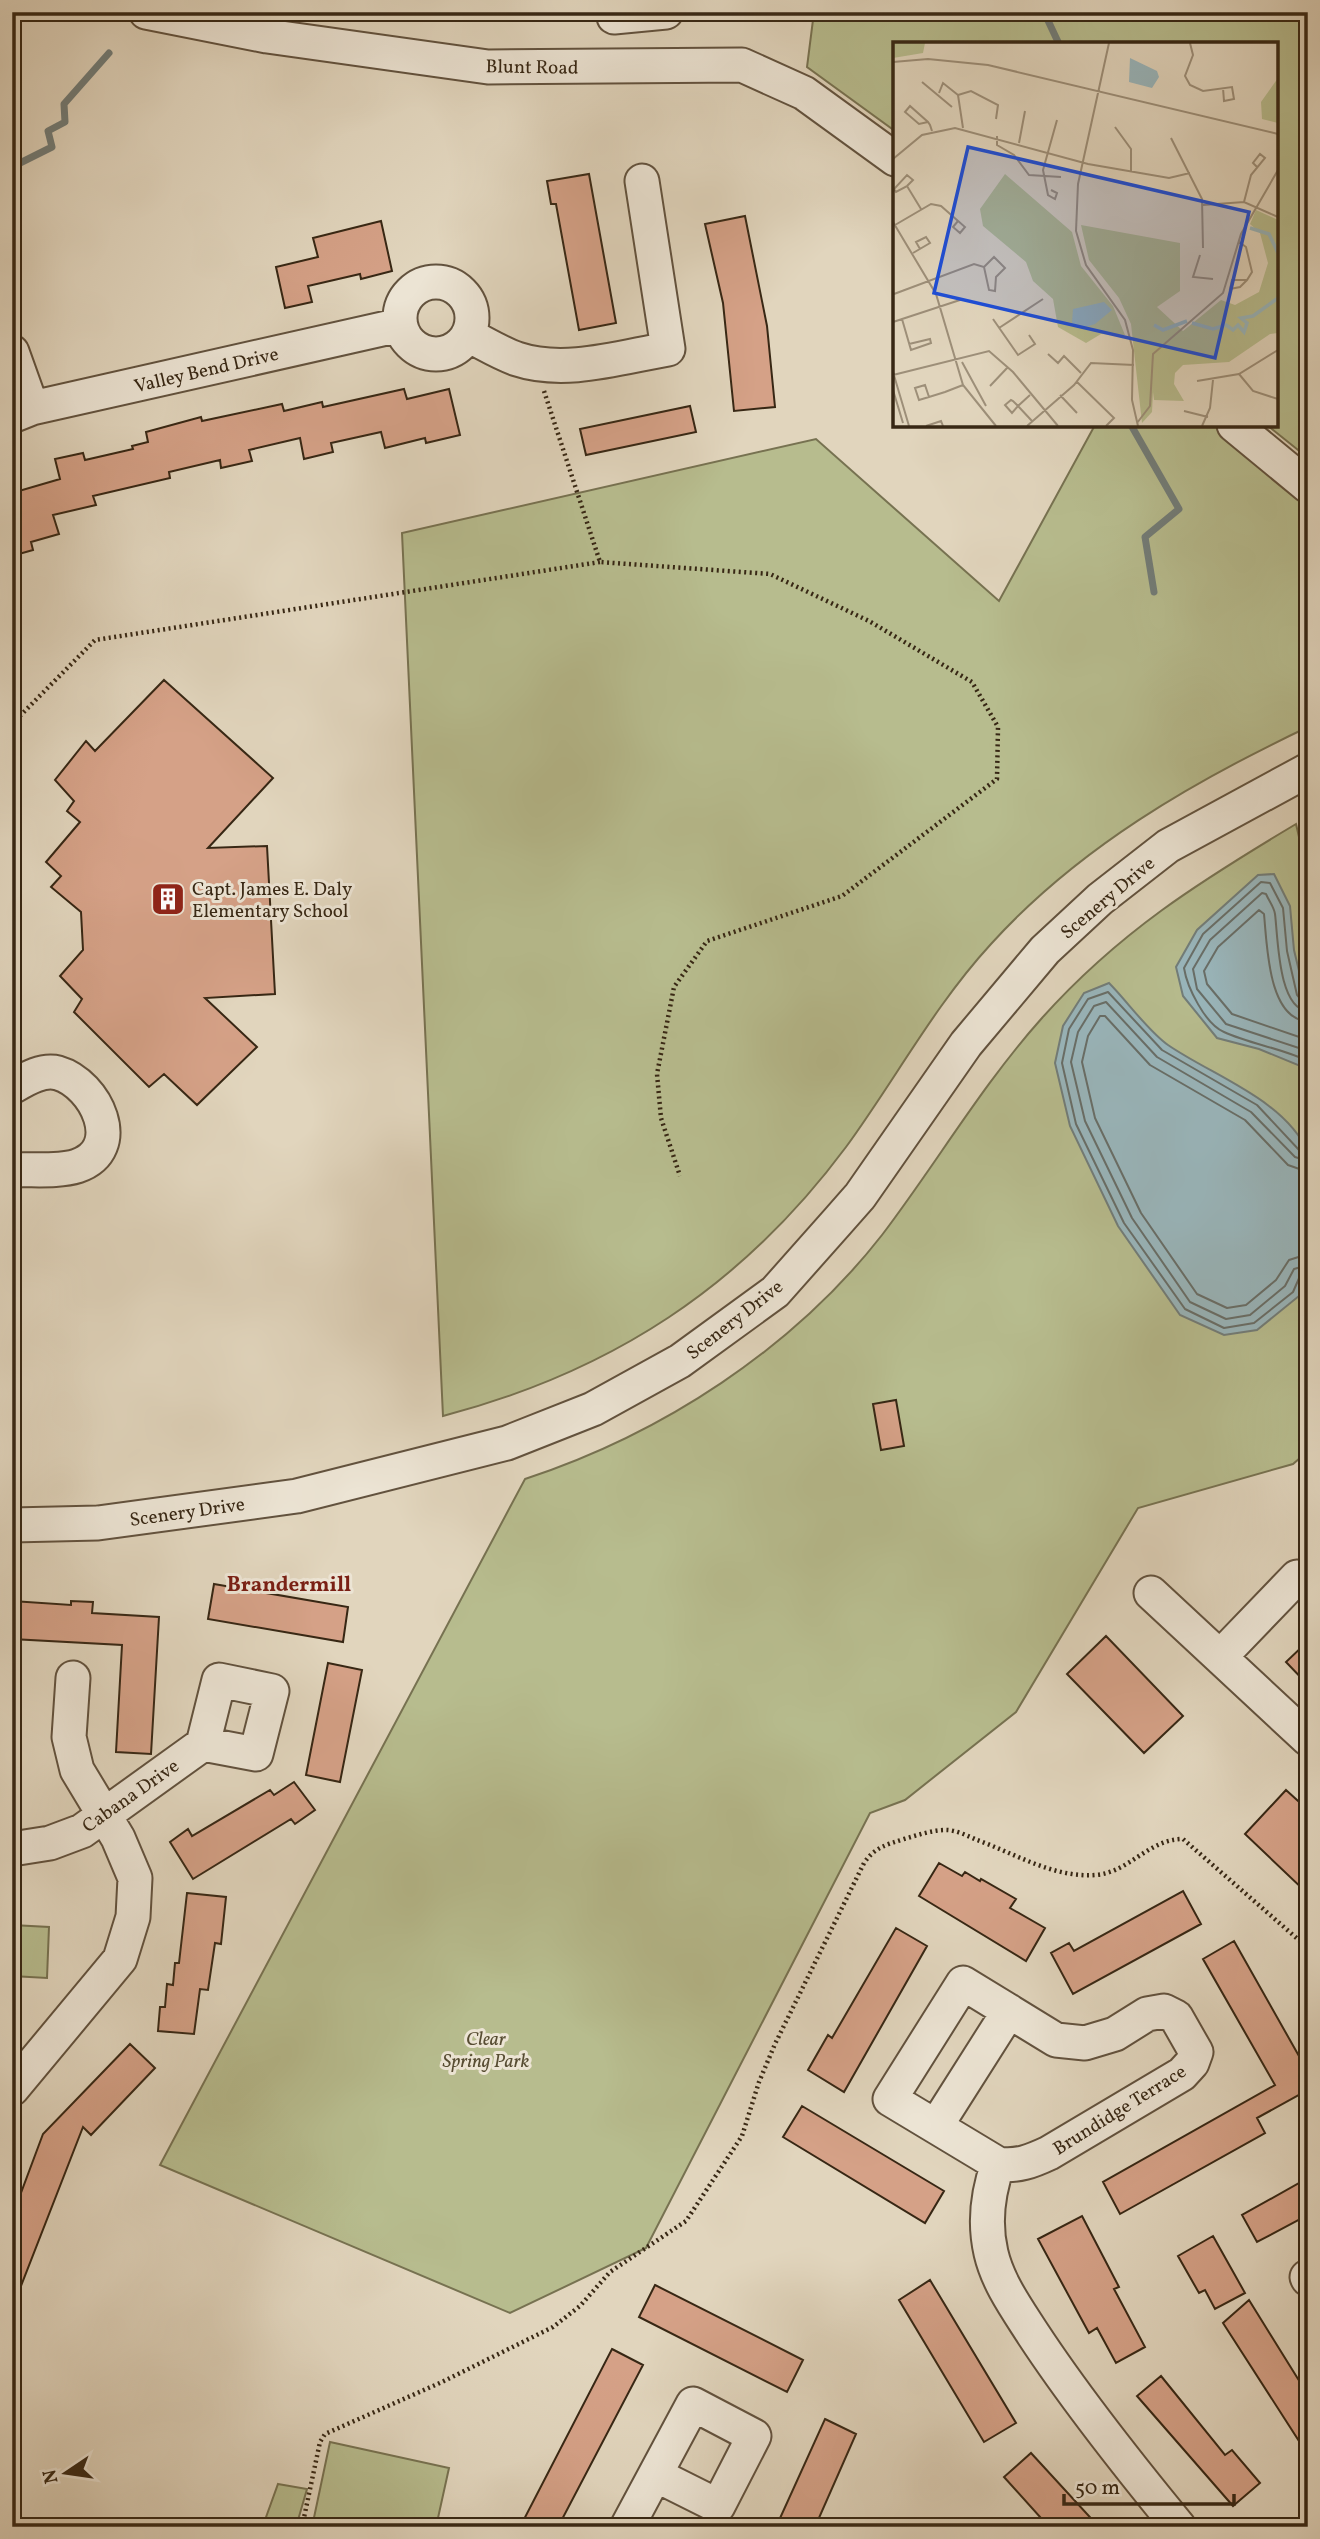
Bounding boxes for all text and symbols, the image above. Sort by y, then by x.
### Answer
inset map [893,42,1278,427]
street label: Blunt Road [485,54,579,82]
street label: Valley Bend Drive [132,342,281,400]
street label: Scenery Drive [1055,851,1161,946]
place label: Capt. James E. Daly Elementary School [192,877,352,925]
building icon: Capt. James E. Daly Elementary School [149,880,187,918]
street label: Scenery Drive [681,1275,789,1367]
street label: Scenery Drive [128,1492,247,1534]
district label: Brandermill [227,1571,351,1600]
street label: Cabana Drive [78,1754,185,1840]
park label: Clear Spring Park [443,2027,530,2075]
street label: Brundidge Terrace [1048,2059,1192,2162]
north arrow [32,2438,102,2508]
scale bar [1064,2462,1234,2506]
text: N [37,2467,66,2486]
text: 50 m [1075,2474,1120,2503]

